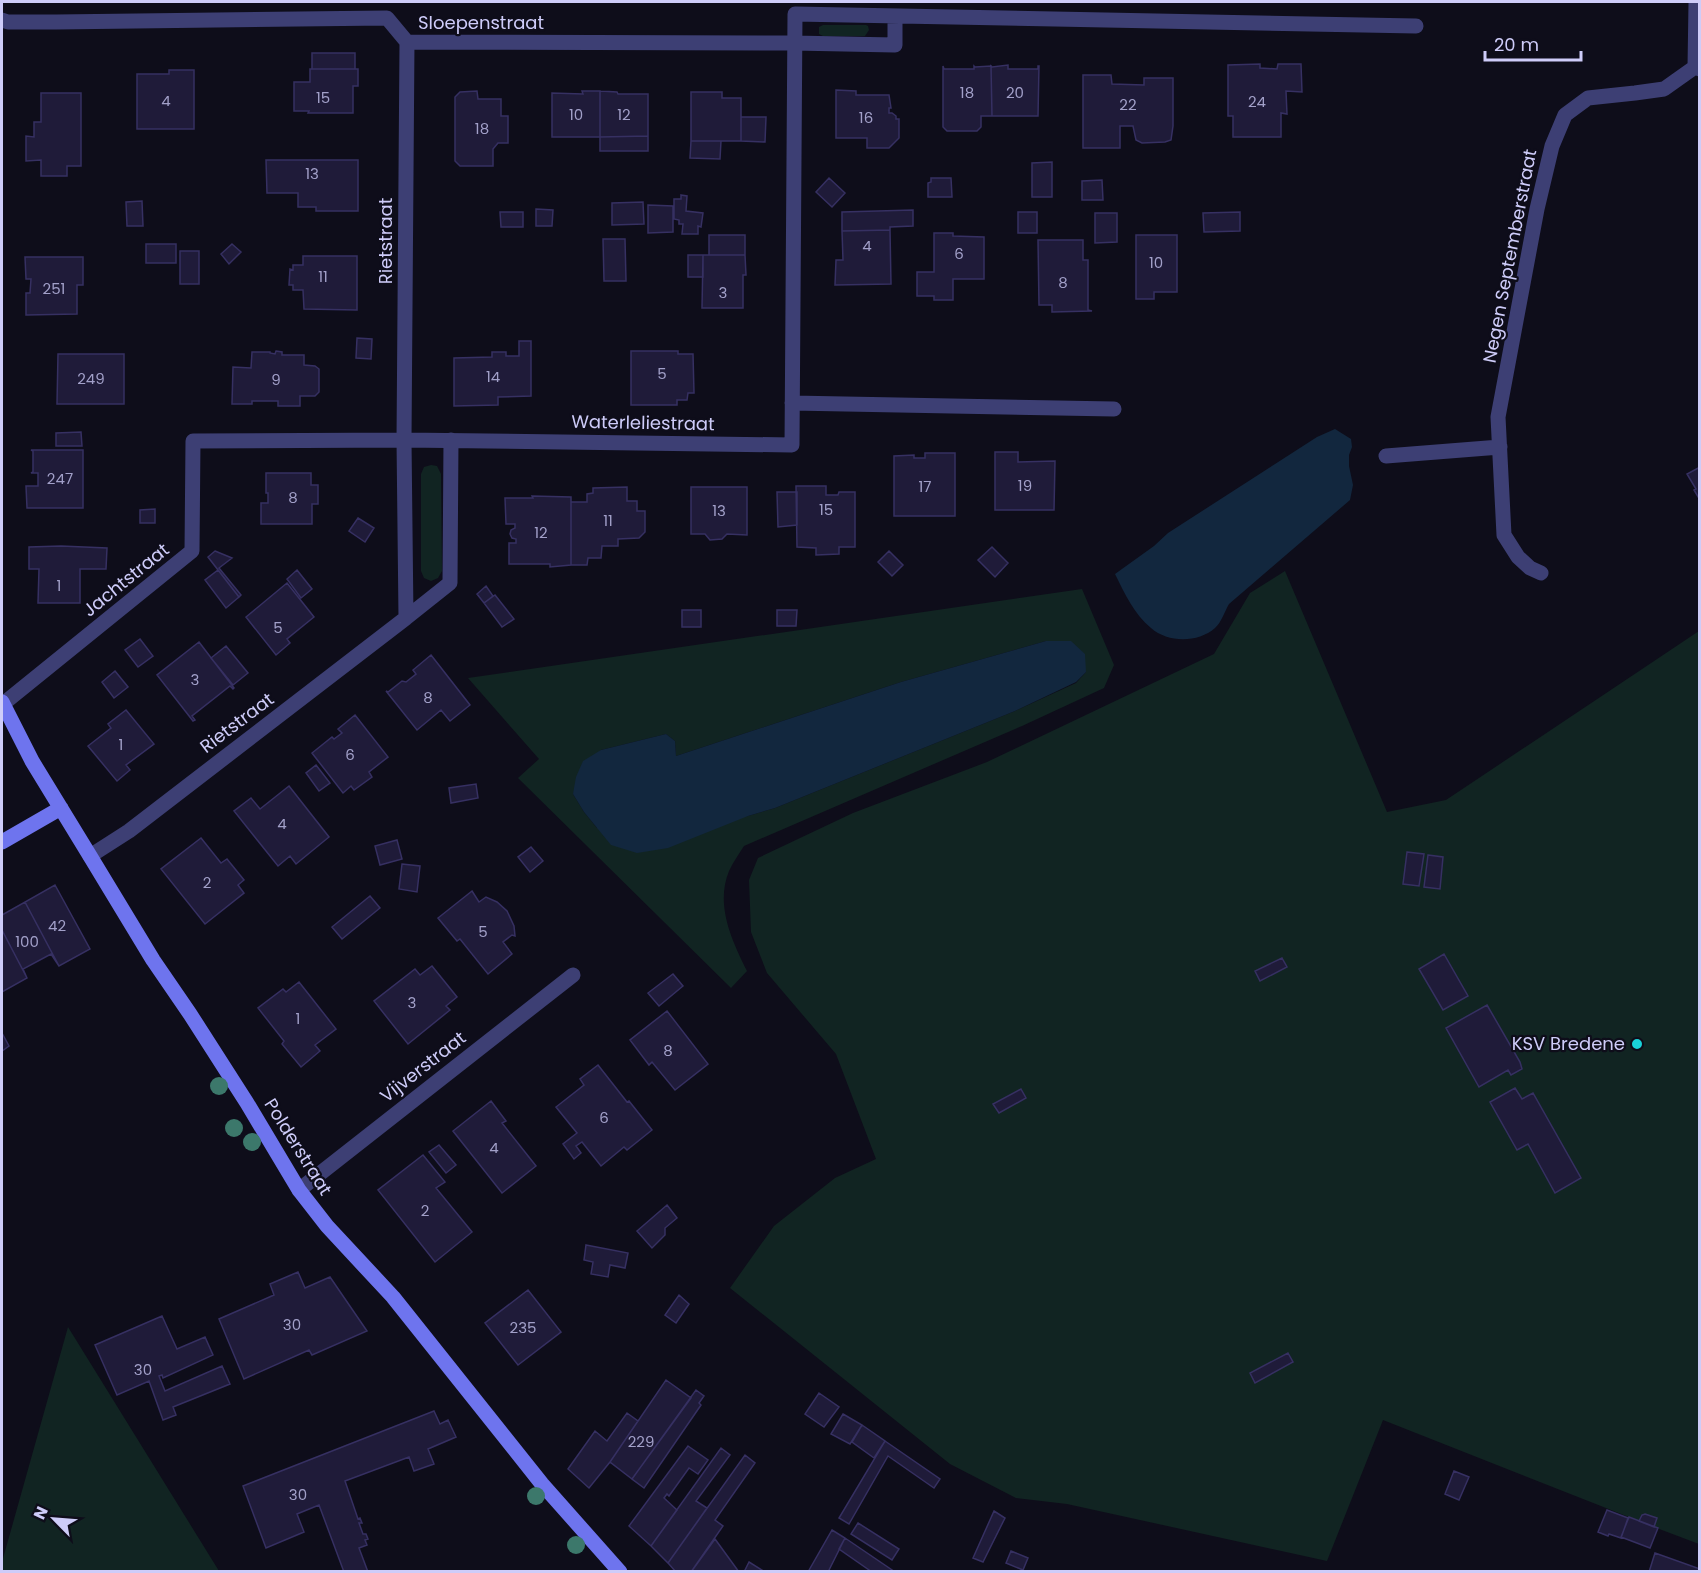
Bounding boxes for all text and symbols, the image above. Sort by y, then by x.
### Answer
street label: Sloepenstraat [418,10,544,35]
scale bar [1485,24,1581,62]
text: 20 m [1494,32,1539,57]
house number: 18 [960,82,974,103]
house number: 20 [1006,82,1024,103]
house number: 15 [316,87,330,108]
house number: 4 [161,90,171,111]
house number: 24 [1248,91,1266,112]
house number: 22 [1119,94,1137,115]
house number: 10 [569,104,583,125]
house number: 12 [617,104,631,125]
house number: 16 [859,107,873,128]
house number: 18 [475,118,489,139]
street label: Negen Septemberstraat [1477,147,1543,365]
house number: 13 [305,163,319,184]
street label: Rietstraat [373,198,398,284]
house number: 4 [862,235,872,256]
house number: 6 [954,243,964,264]
house number: 10 [1149,252,1163,273]
house number: 11 [318,266,328,287]
house number: 8 [1058,272,1068,293]
house number: 251 [43,278,65,299]
house number: 3 [719,282,727,303]
house number: 5 [657,363,667,384]
house number: 14 [486,366,500,387]
house number: 249 [77,368,105,389]
house number: 9 [271,369,281,390]
street label: Waterleliestraat [571,409,715,436]
house number: 247 [47,468,73,489]
house number: 19 [1018,475,1032,496]
house number: 17 [919,476,932,497]
house number: 8 [288,487,298,508]
house number: 15 [819,499,833,520]
house number: 13 [712,500,726,521]
house number: 11 [603,510,613,531]
house number: 12 [534,522,548,543]
street label: Jachtstraat [77,537,174,622]
house number: 1 [57,575,61,596]
house number: 5 [273,617,283,638]
house number: 3 [191,669,199,690]
street label: Rietstraat [195,687,279,759]
house number: 8 [423,687,433,708]
house number: 1 [119,734,123,755]
house number: 6 [345,744,355,765]
house number: 4 [277,813,287,834]
house number: 2 [203,872,211,893]
house number: 42 [48,915,66,936]
house number: 5 [478,921,488,942]
house number: 100 [15,931,39,952]
house number: 3 [408,992,416,1013]
house number: 1 [296,1008,300,1029]
street label: Vijverstraat [375,1025,471,1108]
place label: KSV Bredene [1512,1031,1625,1056]
marker: KSV Bredene [1630,1037,1644,1051]
house number: 8 [663,1040,673,1061]
street label: Polderstraat [259,1093,338,1200]
house number: 6 [599,1107,609,1128]
house number: 4 [489,1137,499,1158]
house number: 2 [421,1200,429,1221]
house number: 30 [283,1314,301,1335]
house number: 235 [510,1317,536,1338]
house number: 30 [134,1359,152,1380]
house number: 229 [628,1431,654,1452]
house number: 30 [289,1484,307,1505]
north arrow [24,1489,84,1549]
text: N [28,1503,54,1523]

